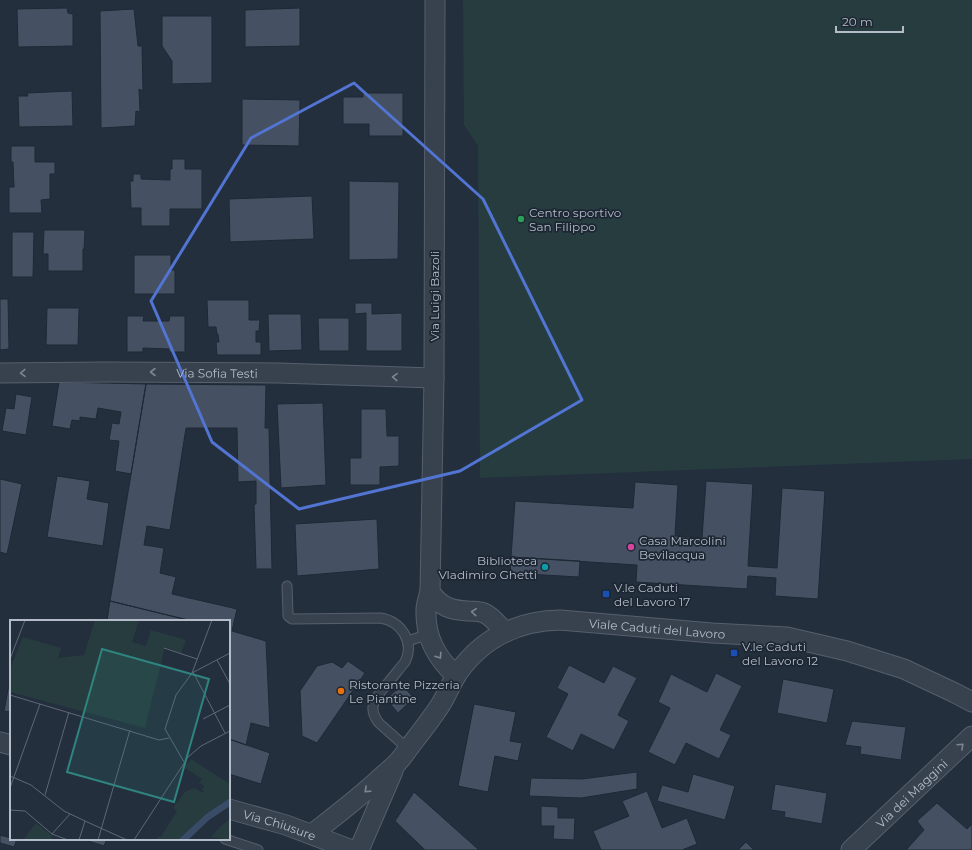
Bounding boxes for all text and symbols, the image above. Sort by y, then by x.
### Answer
scale bar [836,8,903,34]
text: 20 m [842,14,873,29]
place label: Centro sportivo San Filippo [529,205,621,234]
marker: Centro sportivo San Filippo [516,214,526,224]
street label: Via Luigi Bazoli [427,251,442,341]
street label: Via Sofia Testi [176,365,258,380]
one-way arrow [150,368,156,376]
one-way arrow [20,369,26,377]
one-way arrow [392,373,398,381]
place label: Casa Marcolini Bevilacqua [639,533,726,562]
marker: Casa Marcolini Bevilacqua [626,542,636,552]
place label: Biblioteca Vladimiro Ghetti [438,553,537,582]
marker: Biblioteca Vladimiro Ghetti [540,562,550,572]
place label: V.le Caduti del Lavoro 17 [614,580,690,609]
marker: V.le Caduti del Lavoro 17 [601,589,611,599]
one-way arrow [470,607,477,616]
street label: Viale Caduti del Lavoro [588,615,726,641]
inset map [10,620,230,840]
place label: V.le Caduti del Lavoro 12 [742,639,818,668]
marker: V.le Caduti del Lavoro 12 [729,648,739,658]
one-way arrow [434,652,442,659]
place label: Ristorante Pizzeria Le Piantine [349,677,460,706]
marker: Ristorante Pizzeria Le Piantine [336,686,346,696]
one-way arrow [956,743,964,751]
street label: Via dei Maggini [872,756,950,830]
one-way arrow [364,785,372,793]
street label: Via Chiusure [242,806,318,843]

